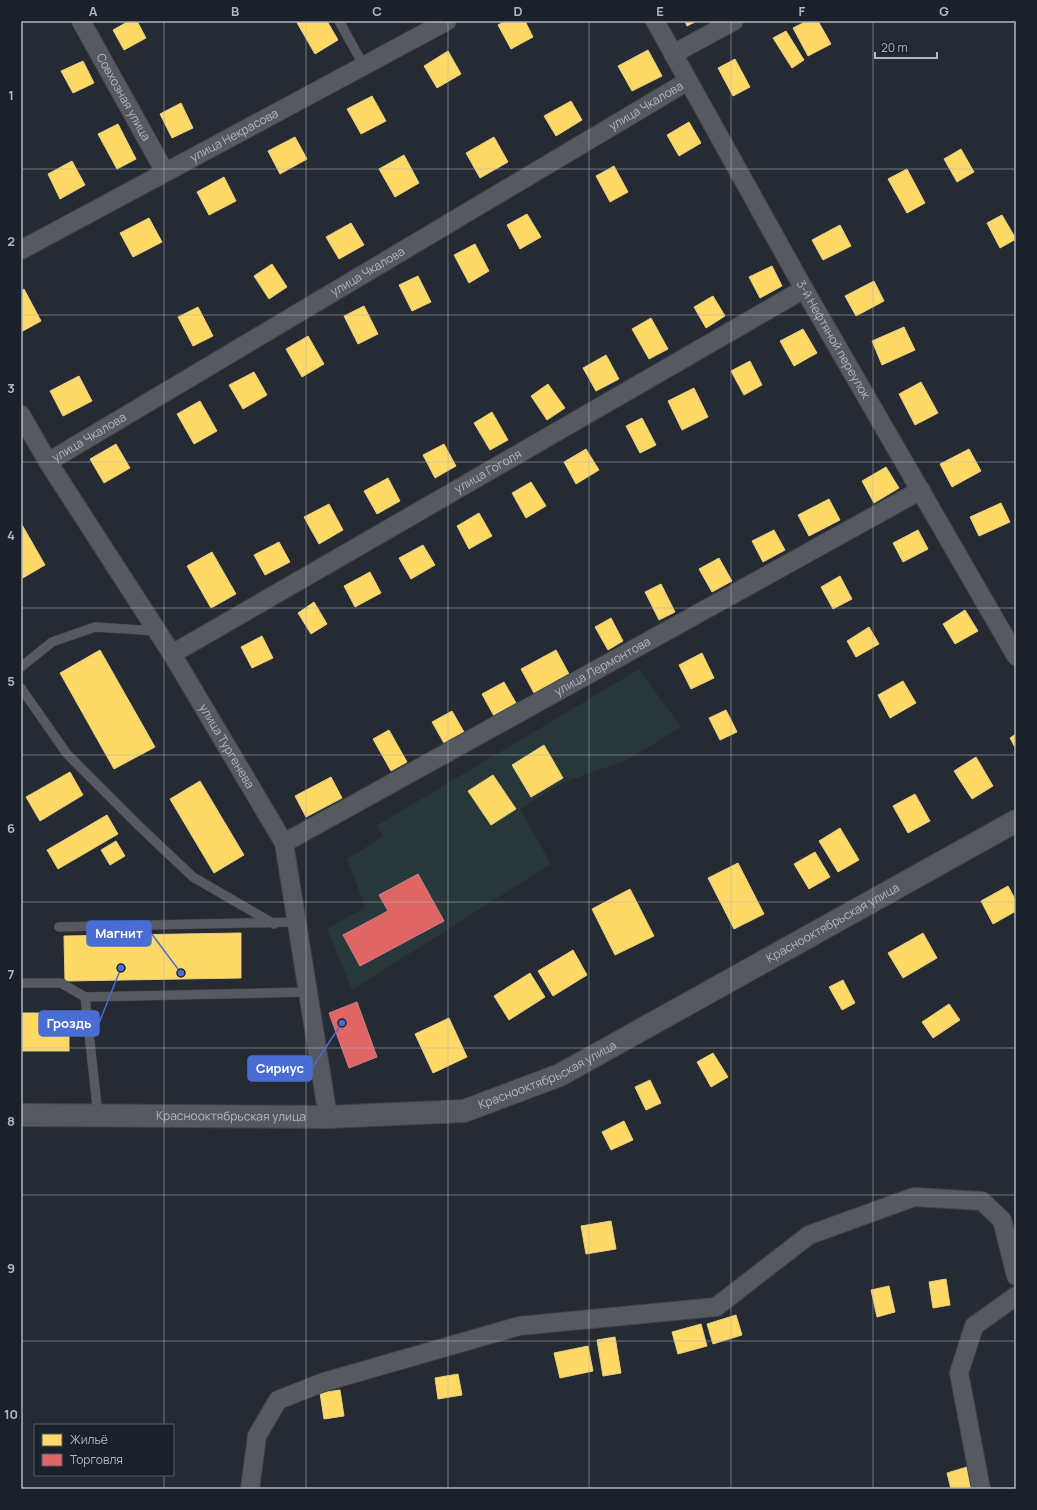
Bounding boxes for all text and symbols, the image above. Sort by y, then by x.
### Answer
text: A [89,2,98,20]
text: B [231,2,239,20]
text: C [372,2,382,20]
text: D [513,2,523,20]
text: E [656,2,664,20]
text: F [799,2,806,20]
text: G [939,2,949,20]
scale bar [875,34,937,60]
text: 20 m [881,39,908,56]
street label: Совхозная улица [92,50,155,144]
street label: улица Чкалова [605,77,686,134]
text: 1 [8,86,14,104]
street label: улица Некрасова [187,104,281,166]
text: 2 [7,232,15,250]
street label: улица Чкалова [327,243,408,300]
street label: 3-й Нефтяной переулок [793,277,875,403]
text: 3 [7,379,15,397]
street label: улица Чкалова [49,408,129,466]
street label: улица Гоголя [451,445,525,497]
text: 4 [7,526,15,544]
street label: улица Лермонтова [551,633,653,700]
text: 5 [7,672,15,690]
street label: улица Тургенева [195,700,259,792]
text: 6 [7,819,15,837]
street label: Краснооктябрьская улица [763,879,902,967]
callout: Магнит [87,921,151,946]
text: Магнит [95,924,143,942]
text: 7 [8,965,15,983]
callout: Гроздь [39,1011,99,1036]
text: Гроздь [47,1014,91,1032]
street label: Краснооктябрьская улица [476,1036,619,1113]
callout: Сириус [248,1056,312,1081]
text: Сириус [256,1059,304,1077]
street label: Краснооктябрьская улица [156,1107,306,1125]
text: 8 [7,1112,15,1130]
text: 9 [7,1259,15,1277]
text: 10 [4,1405,18,1423]
legend [34,1424,174,1476]
text: Жильё [70,1431,108,1448]
text: Торговля [70,1451,123,1468]

